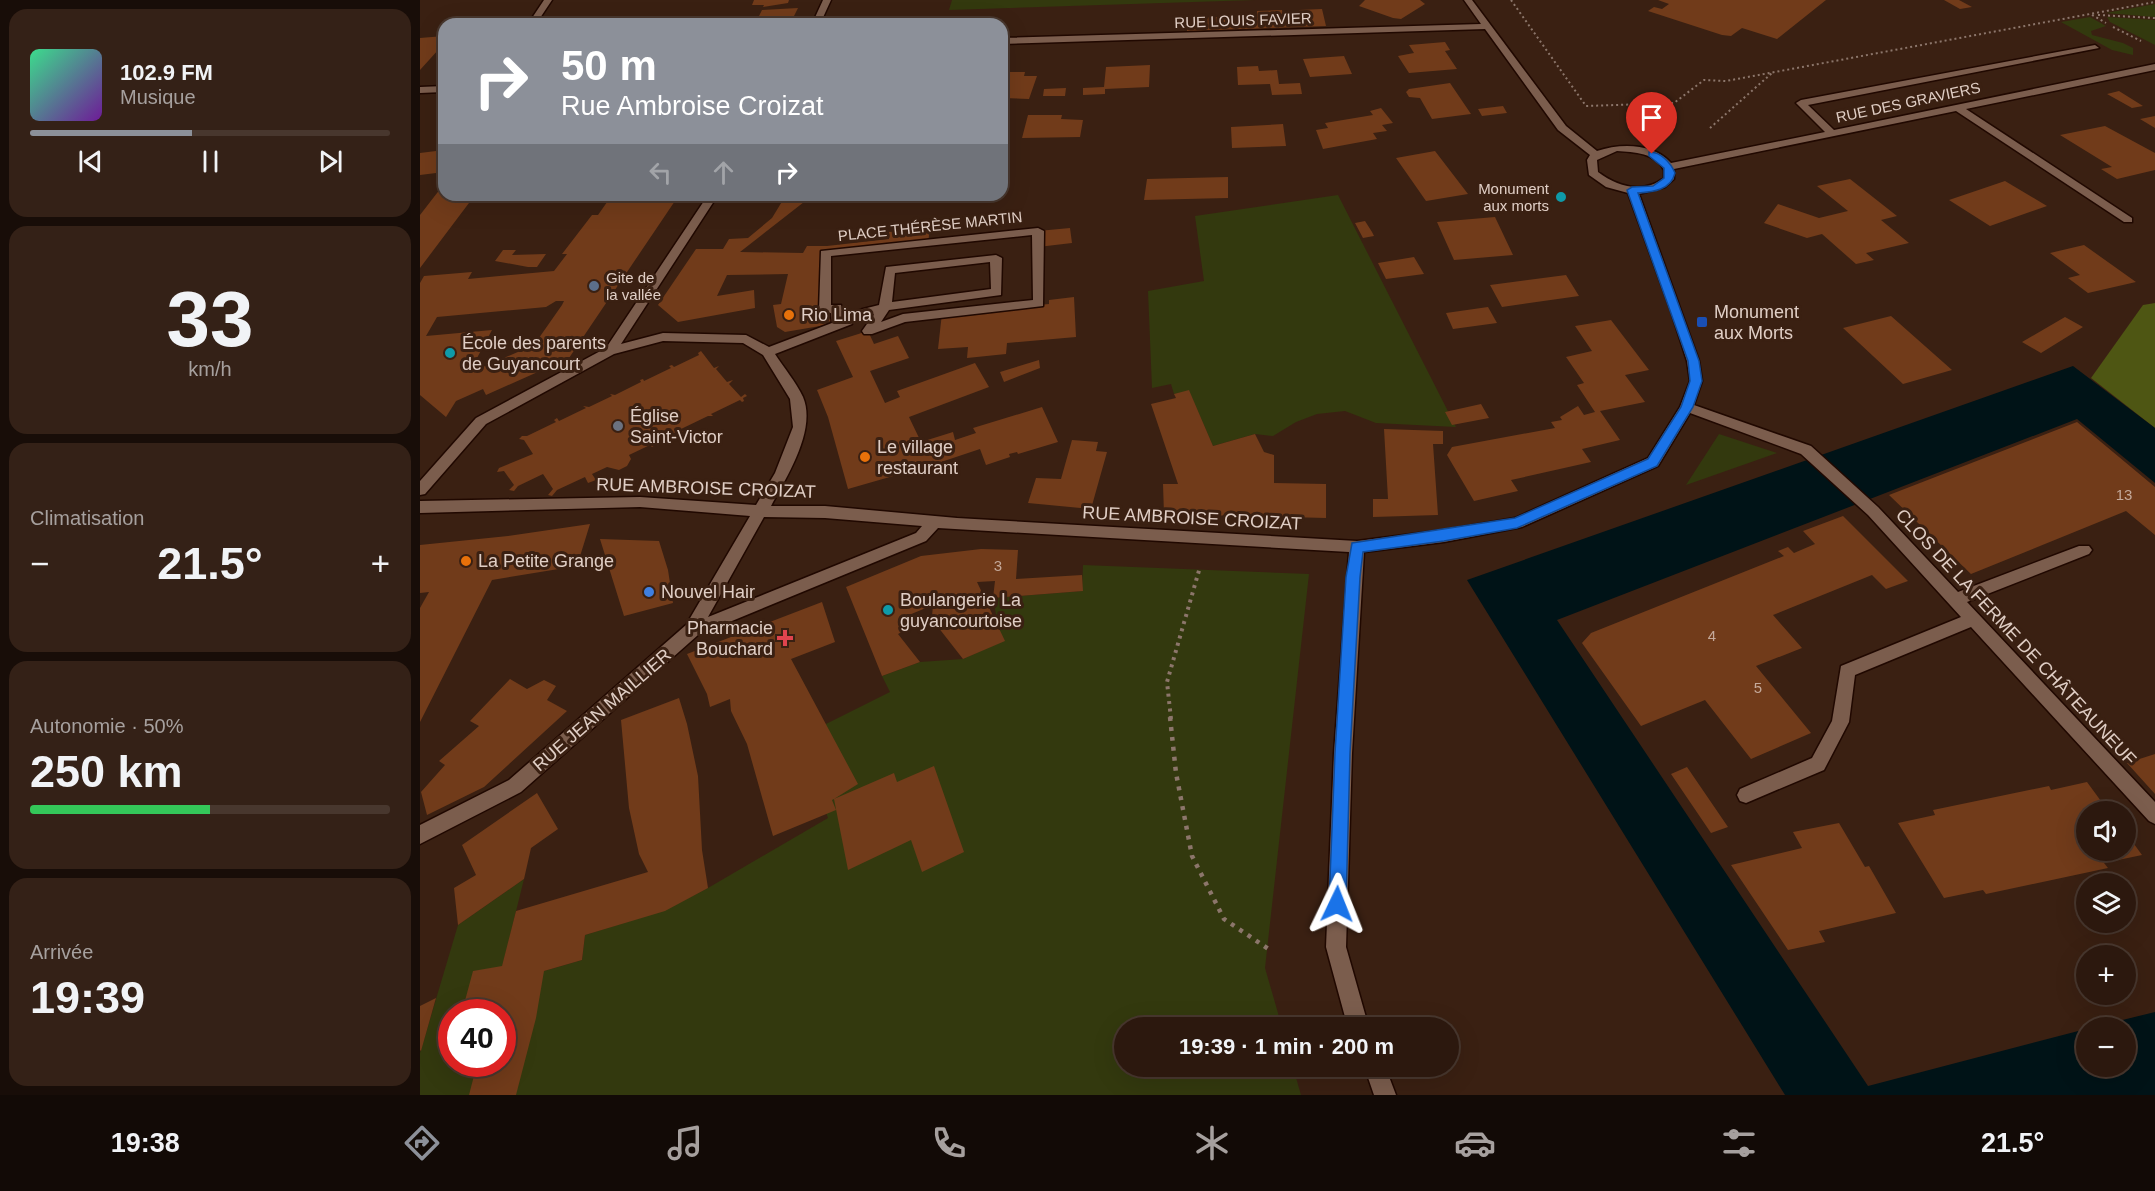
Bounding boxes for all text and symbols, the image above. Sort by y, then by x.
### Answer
street label: RUE LOUIS FAVIER [1174,9,1312,31]
icon: right [462,42,540,120]
text: 50 m [561,42,657,89]
text: 102.9 FM [120,60,213,85]
street label: RUE DES GRAVIERS [1834,78,1982,126]
text: Musique [120,86,196,108]
text: Rue Ambroise Croizat [561,91,824,121]
pin [1626,92,1677,154]
icon: arrive [1635,101,1668,134]
icon: previous [74,145,107,178]
icon: pause [194,145,227,178]
icon: next [314,145,347,178]
icon: left [644,156,677,189]
icon: ahead [707,156,740,189]
icon: right [770,156,803,189]
place label: Monument aux morts [1478,180,1550,214]
marker: Monument aux morts [1554,190,1568,204]
street label: PLACE THÉRÈSE MARTIN [837,208,1023,244]
place label: Gite de la vallée [606,269,661,303]
text: 33 [167,275,253,363]
marker: Gite de la vallée [587,279,601,293]
place label: Monument aux Morts [1714,302,1799,343]
place label: Rio Lima [801,305,873,325]
marker: Rio Lima [782,308,796,322]
marker: Monument aux Morts [1695,315,1709,329]
place label: École des parents de Guyancourt [462,333,606,374]
marker: École des parents de Guyancourt [443,346,457,360]
text: km/h [188,358,232,380]
place label: Église Saint-Victor [630,406,723,447]
marker: Église Saint-Victor [611,419,625,433]
place label: Le village restaurant [877,437,958,478]
marker: Le village restaurant [858,450,872,464]
street label: RUE AMBROISE CROIZAT [596,474,816,502]
house number: 13 [2116,486,2132,503]
street label: RUE AMBROISE CROIZAT [1082,502,1302,534]
street label: CLOS DE LA FERME DE CHÂTEAUNEUF [1892,505,2140,769]
text: Climatisation [30,507,144,529]
text: 21.5° [157,538,263,589]
text: − [30,545,49,582]
text: + [371,545,390,582]
place label: La Petite Grange [478,551,614,571]
marker: La Petite Grange [459,554,473,568]
house number: 3 [994,557,1002,574]
place label: Nouvel Hair [661,582,755,602]
marker: Nouvel Hair [642,585,656,599]
place label: Boulangerie La guyancourtoise [900,590,1022,631]
marker: Boulangerie La guyancourtoise [881,603,895,617]
place label: Pharmacie Bouchard [687,618,773,659]
house number: 4 [1708,627,1716,644]
marker: Pharmacie Bouchard [778,631,792,645]
street label: RUE JEAN MAILLIER [529,645,675,775]
house number: 5 [1754,679,1762,696]
text: Autonomie · 50% [30,715,183,737]
text: 250 km [30,746,183,797]
map controls [2076,801,2136,1077]
button: sound [2076,801,2136,861]
position arrow [1305,872,1369,936]
button: layers [2076,873,2136,933]
text: Arrivée [30,941,93,963]
button: + [2076,945,2136,1005]
text: 19:39 [30,972,145,1023]
speed limit sign: 40 [438,999,516,1077]
button: − [2076,1017,2136,1077]
text: 19:39 · 1 min · 200 m [1179,1034,1394,1059]
icon: directions [401,1122,443,1164]
icon: music [664,1122,706,1164]
icon: phone [928,1122,970,1164]
icon: climate [1191,1122,1233,1164]
icon: car [1454,1122,1496,1164]
icon: filters [1718,1122,1760,1164]
text: 19:38 [111,1128,180,1158]
text: 21.5° [1981,1128,2044,1158]

